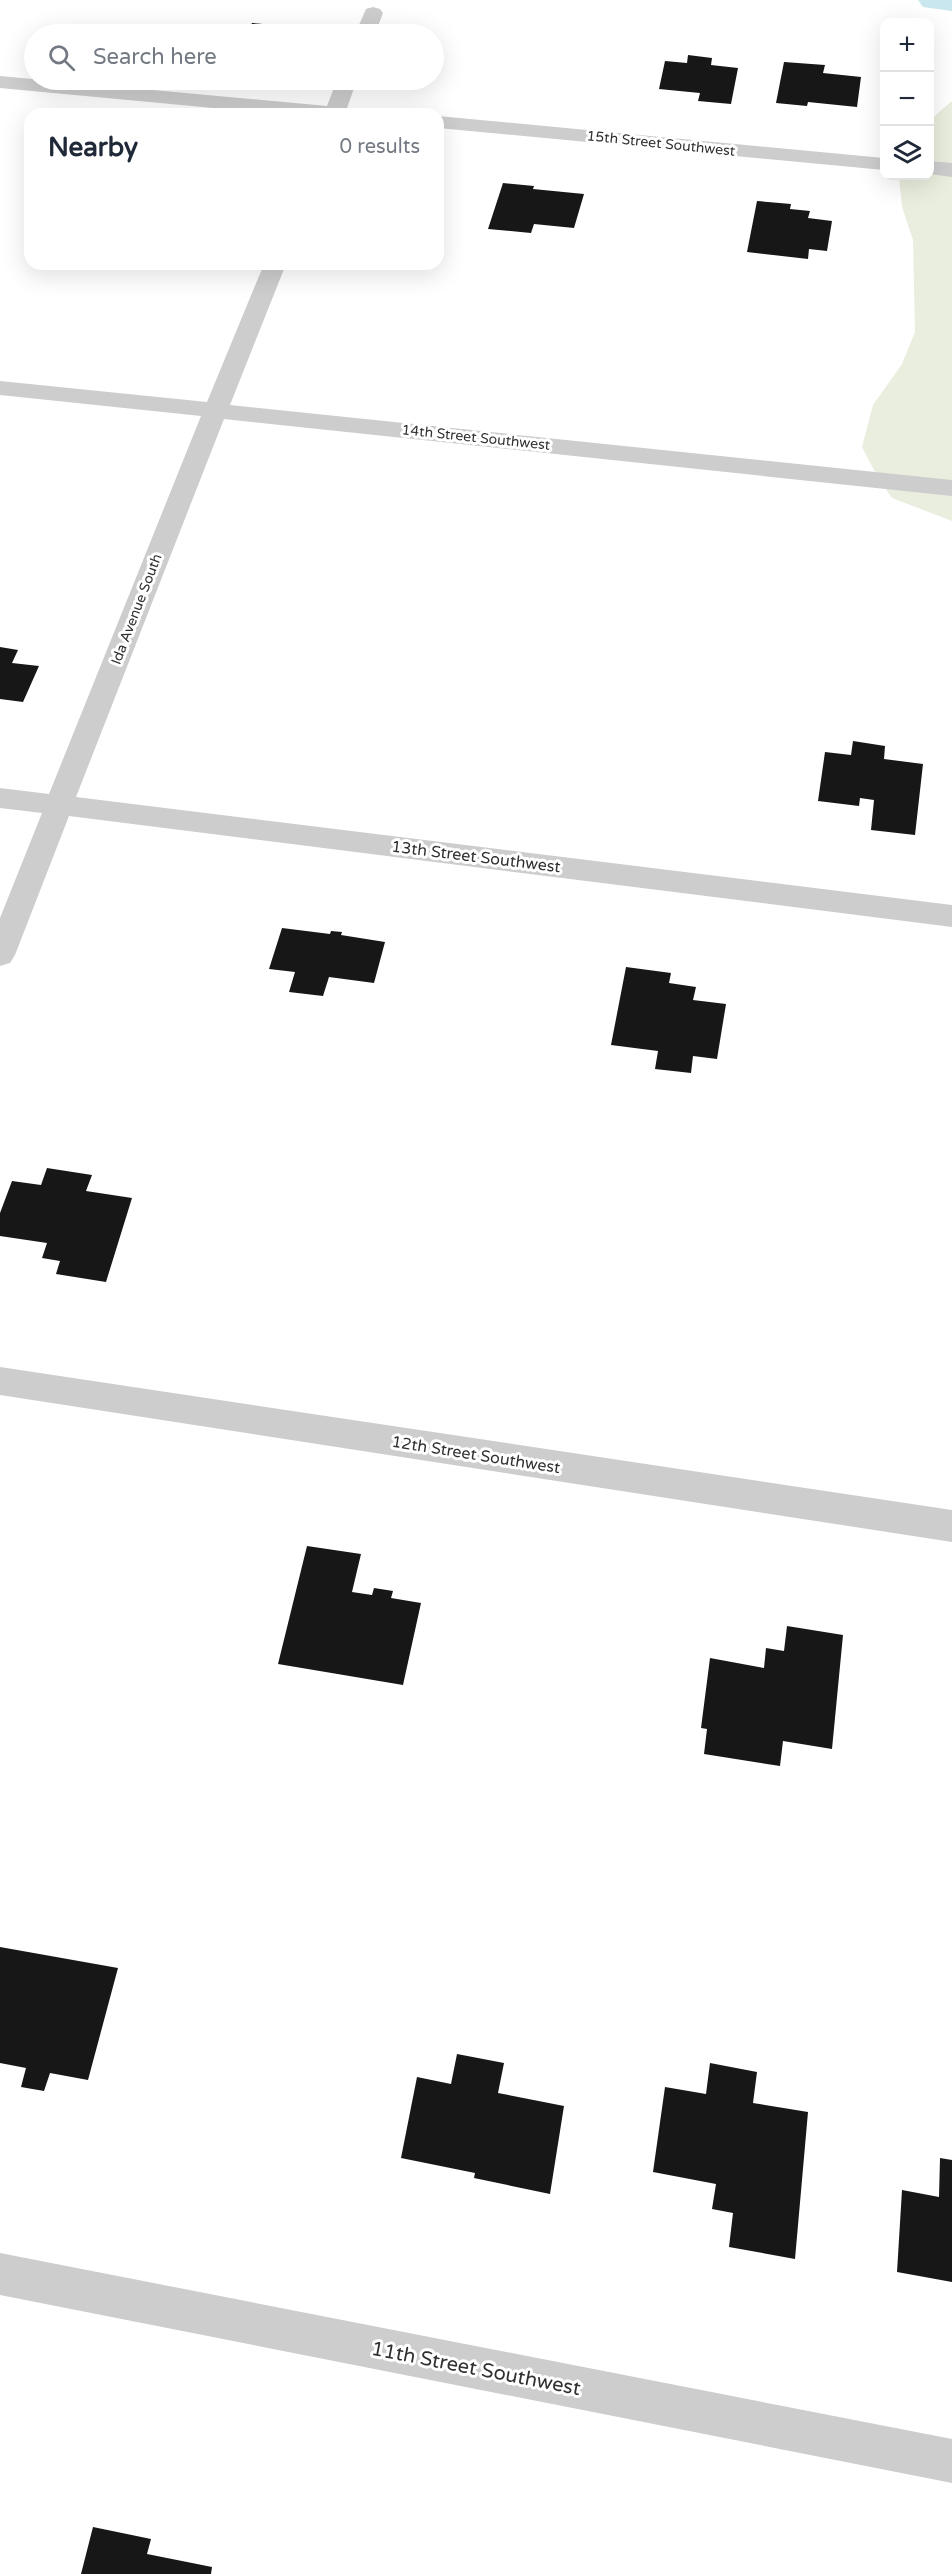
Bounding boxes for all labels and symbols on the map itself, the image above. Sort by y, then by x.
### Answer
street label: 15th Street Southwest [586,127,737,160]
street label: 14th Street Southwest [401,421,552,454]
street label: Ida Avenue South [107,551,165,667]
street label: 13th Street Southwest [390,837,562,877]
street label: 12th Street Southwest [390,1432,562,1478]
street label: 11th Street Southwest [369,2337,583,2401]

